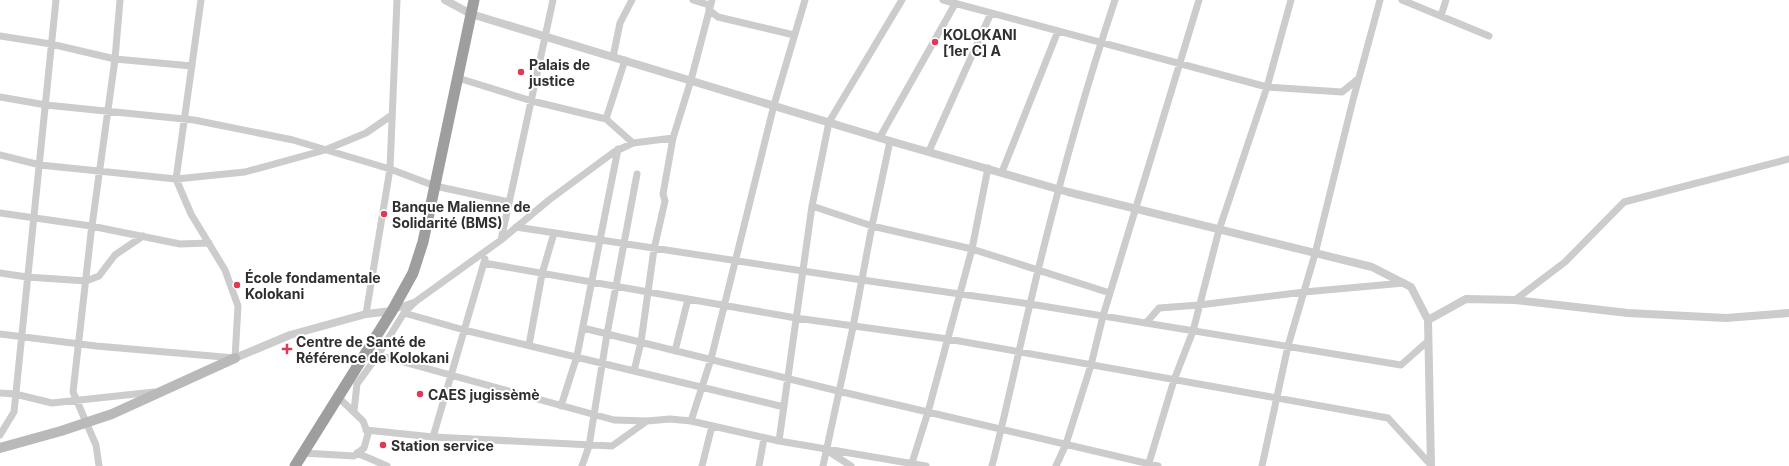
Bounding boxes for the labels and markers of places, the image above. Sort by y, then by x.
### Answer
place label: KOLOKANI [1er C] A [943,26,1017,59]
marker: KOLOKANI [1er C] A [930,37,940,47]
place label: Palais de justice [528,56,590,89]
marker: Palais de justice [516,67,526,77]
place label: Banque Malienne de Solidarité (BMS) [392,198,531,231]
marker: Banque Malienne de Solidarité (BMS) [379,209,389,219]
place label: École fondamentale Kolokani [245,268,381,302]
marker: École fondamentale Kolokani [232,280,242,290]
place label: Centre de Santé de Référence de Kolokani [296,333,449,366]
marker: Centre de Santé de Référence de Kolokani [281,343,293,355]
place label: CAES jugissèmè [428,386,540,403]
marker: CAES jugissèmè [415,389,425,399]
place label: Station service [391,437,494,454]
marker: Station service [378,440,388,450]

